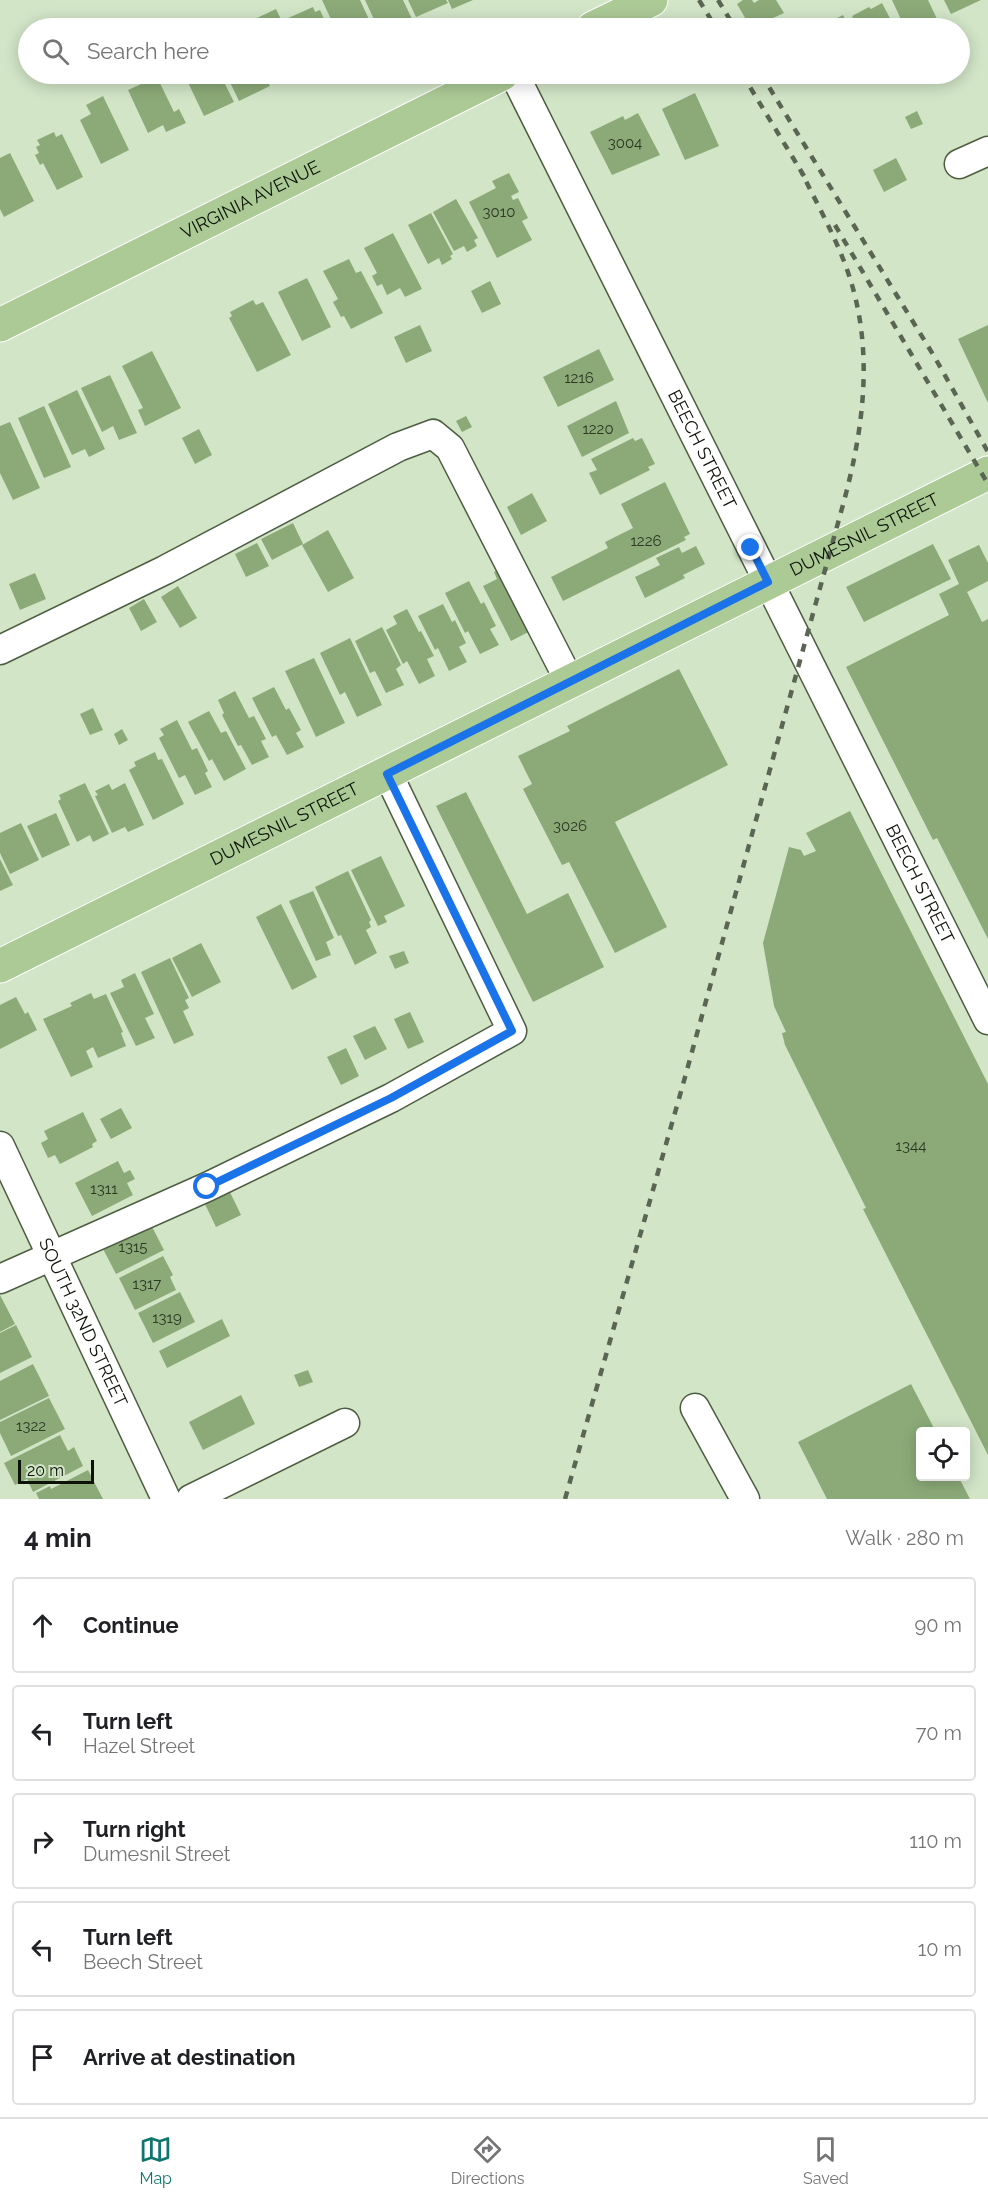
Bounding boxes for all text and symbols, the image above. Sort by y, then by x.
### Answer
search box [18,18,970,84]
icon: search [39,35,72,68]
text: Search here [87,38,209,64]
house number: 3004 [608,134,642,152]
street label: VIRGINIA AVENUE [177,156,323,243]
house number: 3010 [483,203,515,221]
house number: 1216 [564,369,594,387]
street label: BEECH STREET [664,386,741,512]
house number: 1220 [582,420,614,438]
street label: DUMESNIL STREET [786,488,942,580]
house number: 1226 [630,532,662,550]
route end [737,534,763,560]
street label: DUMESNIL STREET [206,778,362,869]
house number: 3026 [553,817,587,835]
street label: BEECH STREET [882,821,959,947]
house number: 1344 [896,1137,926,1155]
route start [193,1173,219,1199]
house number: 1311 [90,1180,118,1198]
street label: SOUTH 32ND STREET [35,1235,132,1410]
house number: 1315 [118,1238,148,1256]
house number: 1317 [133,1275,161,1293]
house number: 1319 [152,1309,182,1327]
house number: 1322 [16,1417,46,1435]
map controls [916,1427,970,1481]
button: locate [916,1427,970,1481]
scale bar [18,1457,94,1484]
text: 20 m [27,1461,64,1480]
text: 4 min [24,1523,92,1553]
text: Walk · 280 m [845,1526,964,1550]
icon: ahead [26,1609,59,1642]
text: Continue [83,1612,179,1638]
text: 90 m [915,1613,962,1637]
text: Turn left [83,1708,173,1734]
icon: left [26,1717,59,1750]
text: 70 m [916,1721,962,1745]
text: Hazel Street [83,1734,195,1758]
text: Turn right [83,1816,186,1842]
icon: right [26,1825,59,1858]
text: 110 m [909,1829,962,1853]
text: Dumesnil Street [83,1842,230,1866]
text: Turn left [83,1924,173,1950]
icon: left [26,1933,59,1966]
text: 10 m [918,1937,962,1961]
text: Beech Street [83,1950,203,1974]
icon: arrive [26,2041,59,2074]
text: Arrive at destination [83,2044,296,2070]
tab: Map [139,2133,172,2188]
tab: Directions [451,2133,525,2188]
tab: Saved [803,2133,849,2188]

